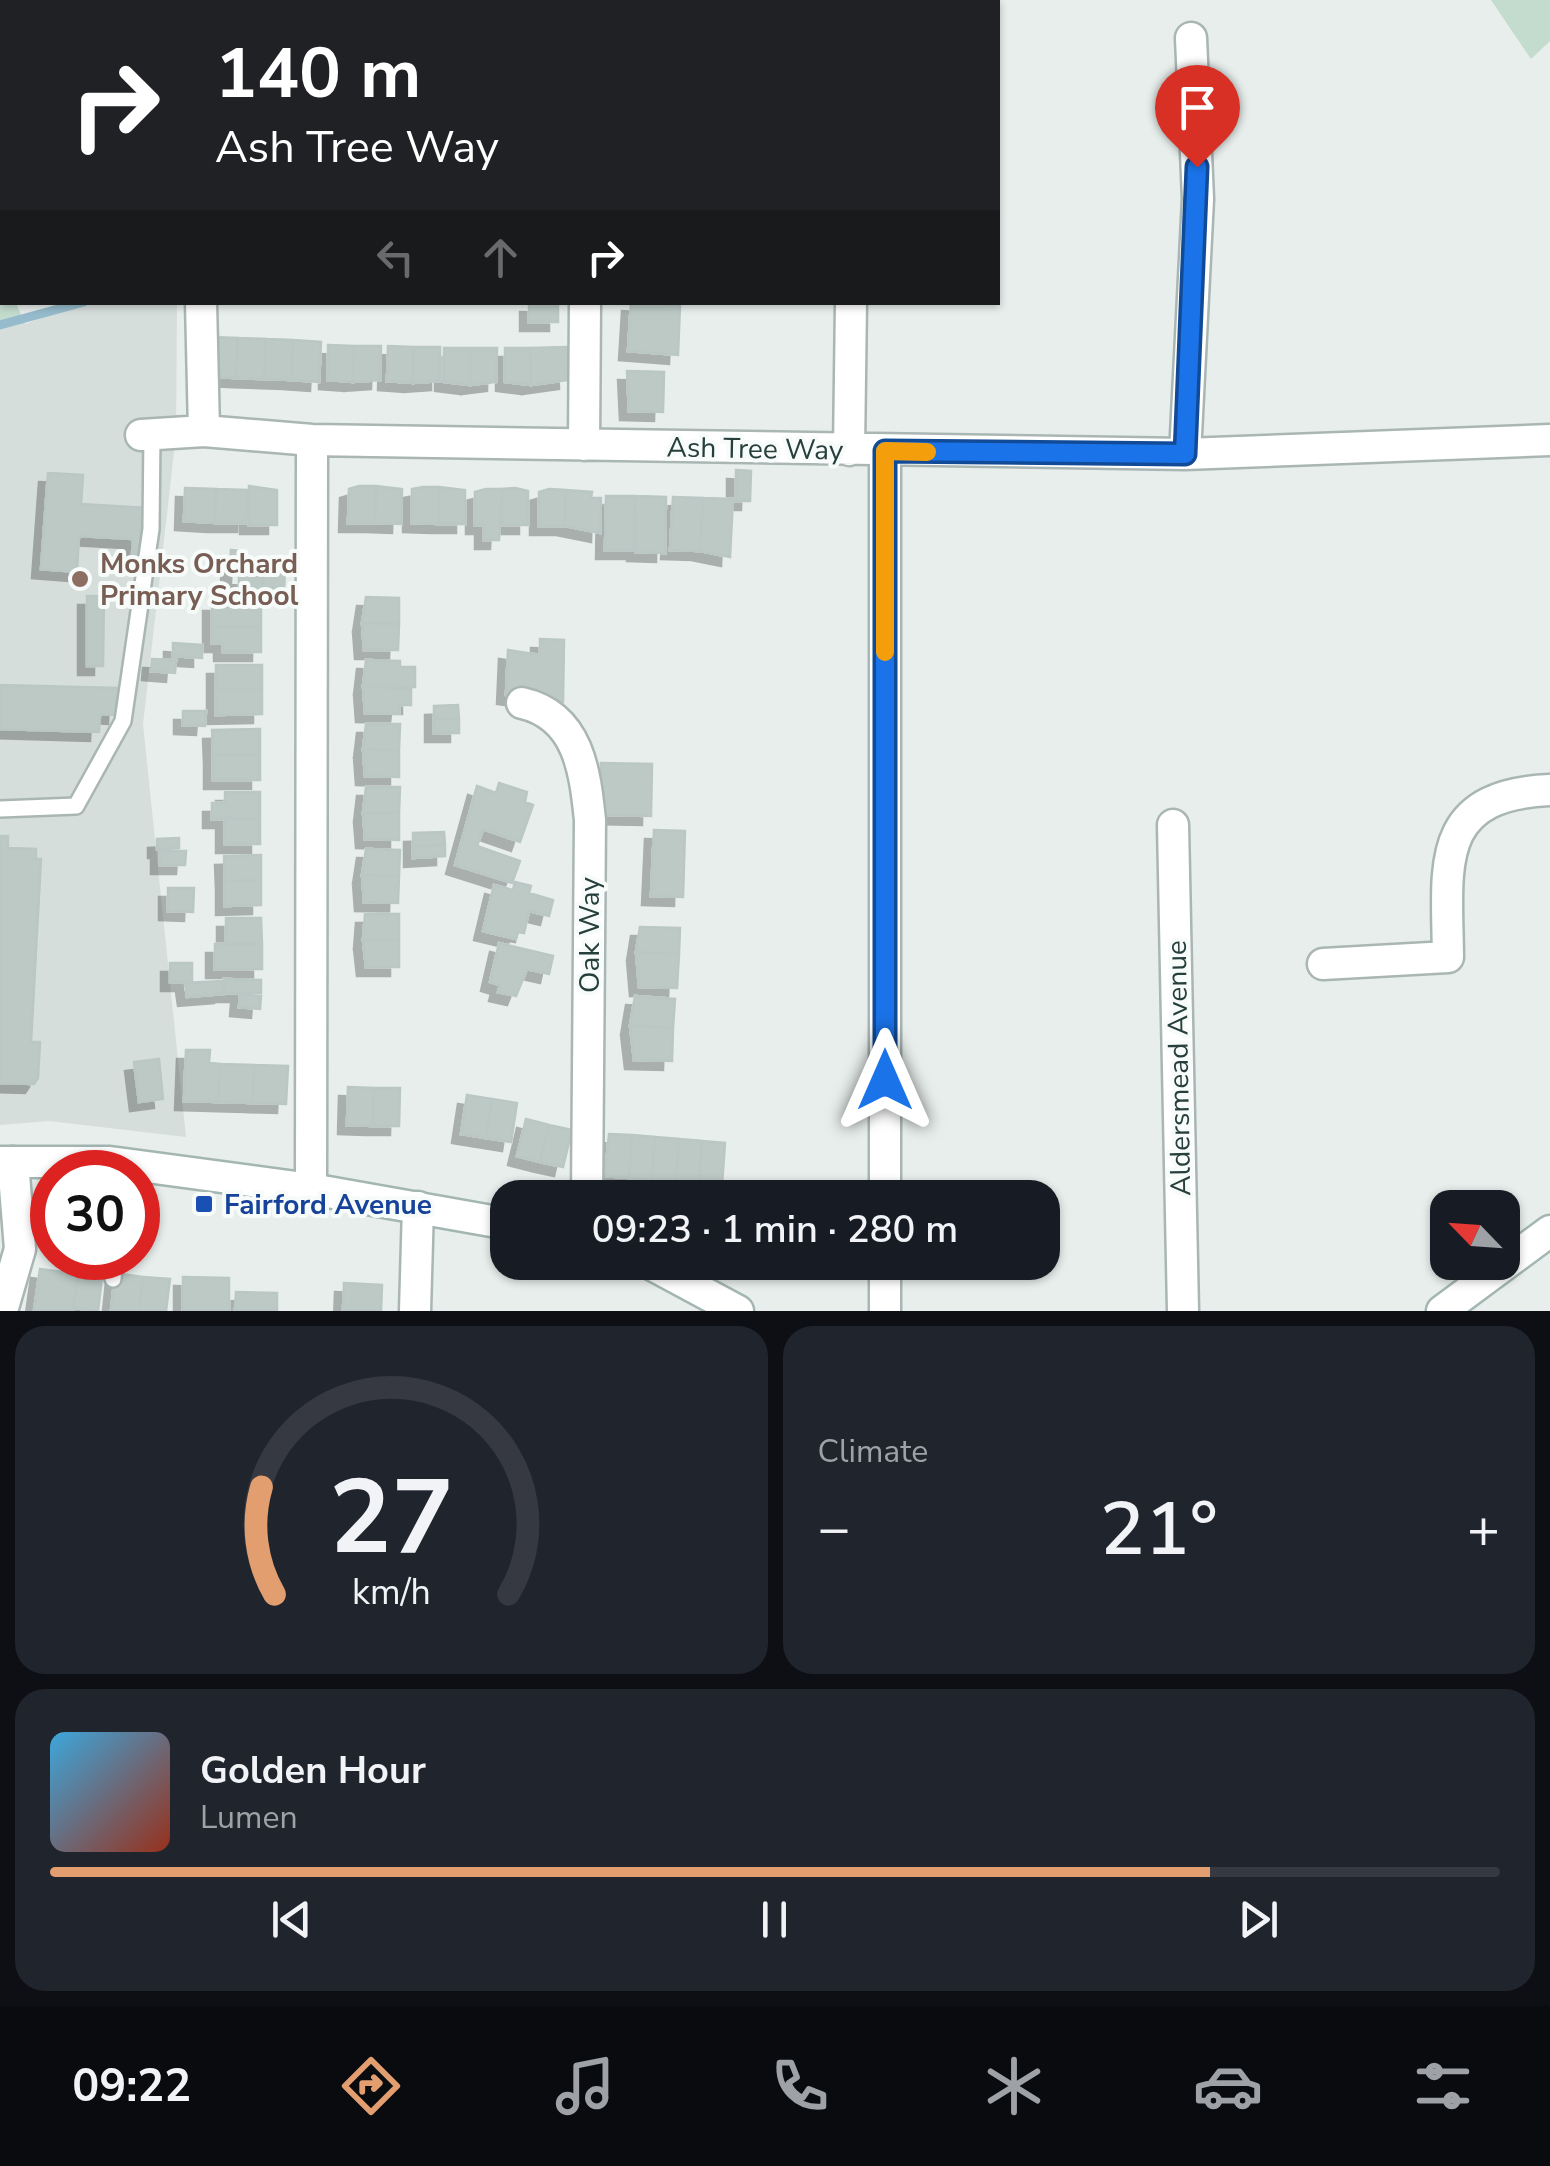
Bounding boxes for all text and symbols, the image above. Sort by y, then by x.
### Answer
text: 140 m [215,26,421,122]
icon: right [50,40,180,170]
pin [1155,65,1240,168]
icon: arrive [1170,80,1225,135]
text: Ash Tree Way [215,117,499,178]
icon: left [368,230,423,285]
icon: ahead [473,230,528,285]
icon: right [578,230,633,285]
street label: Ash Tree Way [666,428,844,470]
place label: Monks Orchard Primary School [100,545,299,615]
marker: Monks Orchard Primary School [69,568,91,590]
street label: Oak Way [571,876,609,993]
street label: Aldersmead Avenue [1158,940,1200,1196]
position arrow [833,1028,937,1132]
speed limit sign: 30 [30,1150,160,1280]
place label: Fairford Avenue [224,1186,432,1224]
north arrow [1430,1190,1520,1280]
map controls [1430,1190,1520,1280]
marker: Fairford Avenue [193,1193,215,1215]
text: 09:23 · 1 min · 280 m [592,1204,958,1255]
text: Climate [818,1430,928,1473]
text: 27 [329,1447,454,1589]
text: 21° [1100,1478,1218,1580]
text: − [818,1491,851,1566]
text: + [1467,1491,1500,1566]
text: km/h [352,1568,431,1617]
text: Golden Hour [200,1745,426,1796]
text: Lumen [200,1796,298,1839]
icon: previous [264,1892,319,1947]
icon: pause [747,1892,802,1947]
icon: next [1231,1892,1286,1947]
icon: directions [336,2051,406,2121]
icon: music [550,2051,620,2121]
icon: phone [765,2051,835,2121]
icon: climate [979,2051,1049,2121]
icon: car [1193,2051,1263,2121]
icon: filters [1408,2051,1478,2121]
text: 09:22 [72,2056,191,2117]

